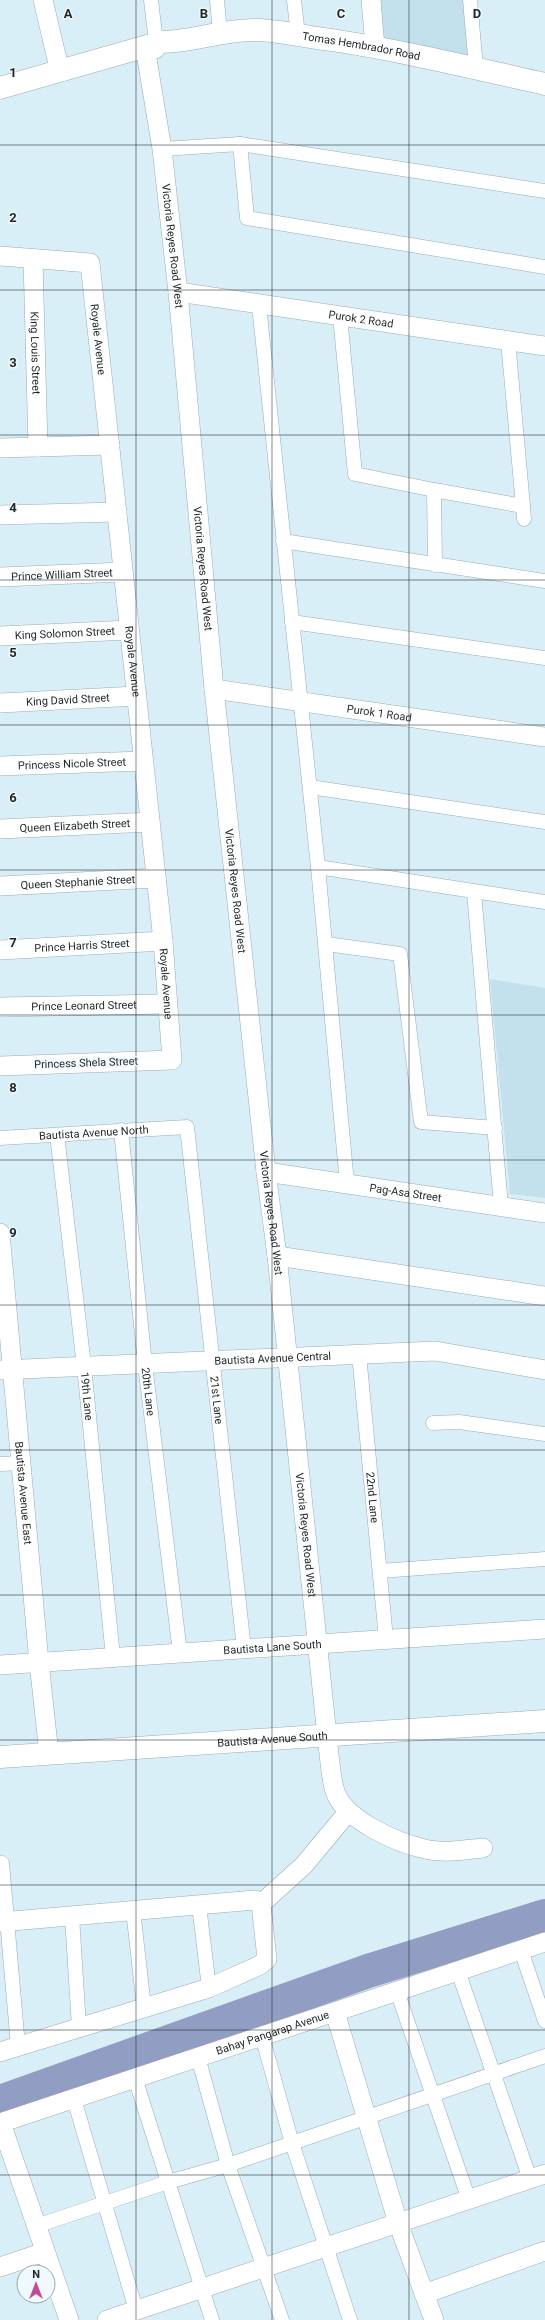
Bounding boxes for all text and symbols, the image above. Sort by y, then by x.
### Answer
text: A [64,6,73,21]
text: B [200,6,208,21]
text: C [337,6,346,21]
text: D [473,6,481,21]
street label: Tomas Hembrador Road [301,29,422,63]
text: 1 [9,65,17,80]
street label: Victoria Reyes Road West [159,183,186,309]
text: 2 [9,210,17,225]
street label: Royale Avenue [88,303,109,376]
street label: Purok 2 Road [328,308,394,330]
street label: King Louis Street [28,311,43,395]
text: 3 [9,355,17,370]
text: 4 [9,500,17,515]
street label: Victoria Reyes Road West [191,506,215,632]
street label: Prince William Street [11,566,113,583]
street label: King Solomon Street [15,624,116,642]
street label: Royale Avenue [123,625,143,698]
text: 5 [9,645,17,660]
street label: King David Street [26,691,110,708]
street label: Purok 1 Road [346,702,413,724]
street label: Princess Nicole Street [18,755,127,772]
text: 6 [9,790,17,805]
street label: Queen Elizabeth Street [19,816,131,835]
street label: Victoria Reyes Road West [223,828,249,954]
street label: Queen Stephanie Street [20,873,136,891]
text: 7 [9,935,17,950]
street label: Prince Harris Street [34,936,130,955]
street label: Royale Avenue [157,948,175,1020]
street label: Prince Leonard Street [31,998,137,1013]
street label: Princess Shela Street [34,1055,139,1071]
text: 8 [9,1080,17,1095]
street label: Bautista Avenue North [39,1123,149,1142]
street label: Victoria Reyes Road West [257,1150,285,1276]
street label: Pag-Asa Street [369,1181,443,1204]
text: 9 [9,1225,17,1240]
street label: Bautista Avenue Central [214,1349,331,1367]
street label: 20th Lane [139,1367,158,1417]
street label: 19th Lane [78,1371,96,1421]
street label: 21st Lane [208,1375,226,1425]
street label: Bautista Avenue East [12,1441,35,1545]
street label: 22nd Lane [364,1471,381,1524]
street label: Victoria Reyes Road West [293,1472,319,1598]
street label: Bautista Lane South [223,1637,322,1657]
street label: Bautista Avenue South [217,1729,328,1749]
street label: Bahay Pangarap Avenue [214,2008,331,2057]
north arrow [16,2264,56,2304]
text: N [32,2268,40,2281]

